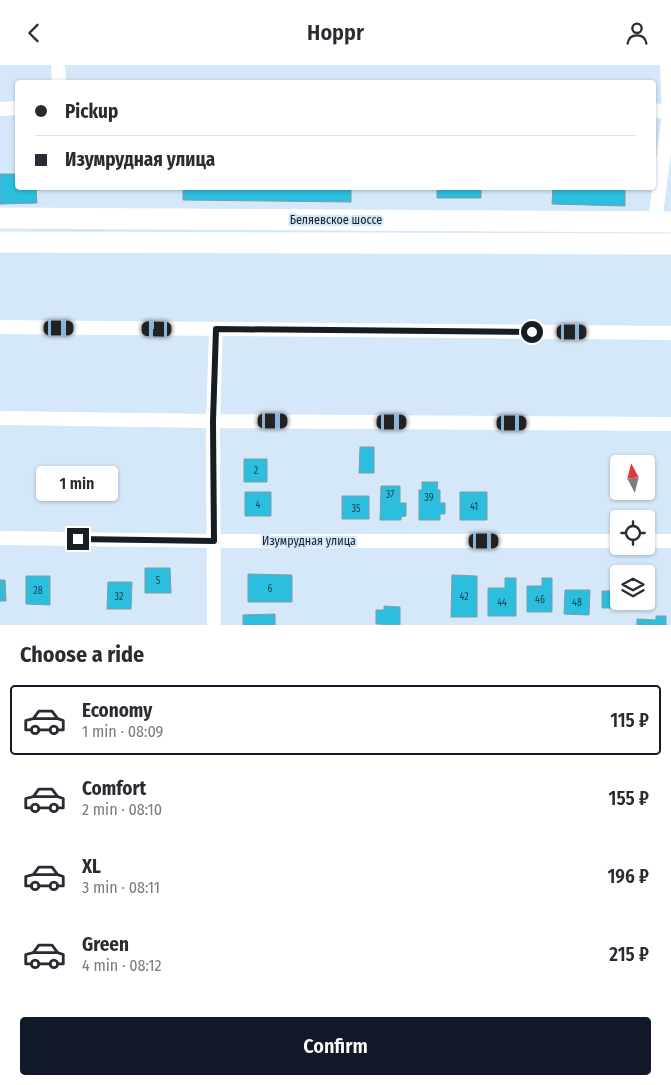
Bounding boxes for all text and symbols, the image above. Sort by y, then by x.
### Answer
icon: back [20,19,48,47]
text: Hoppr [307,19,364,46]
icon: person [623,19,651,47]
text: Pickup [65,100,118,123]
text: Изумрудная улица [65,148,215,171]
street label: Беляевское шоссе [290,213,382,227]
car [44,321,74,336]
car [141,321,172,337]
route start [521,321,543,343]
car [557,325,587,340]
car [258,414,288,429]
car [377,415,407,430]
car [497,416,527,431]
north arrow [610,455,655,500]
map controls [610,455,655,610]
house number: 2 [254,465,259,477]
callout: 1 min [37,467,119,501]
text: 1 min [60,474,94,493]
house number: 37 [386,489,394,501]
house number: 39 [424,492,434,504]
house number: 4 [256,499,261,511]
house number: 41 [470,501,478,513]
house number: 35 [351,503,361,515]
button: locate [610,510,655,555]
route end [67,528,89,550]
street label: Изумрудная улица [262,534,356,548]
car [469,534,499,549]
button: layers [610,565,655,610]
house number: 5 [156,575,161,587]
house number: 6 [268,583,273,595]
house number: 28 [33,585,43,597]
house number: 32 [115,591,124,603]
house number: 42 [459,591,469,603]
house number: 46 [535,594,545,606]
house number: 44 [497,597,507,609]
house number: 48 [572,597,582,609]
text: Choose a ride [20,641,144,668]
icon: car [22,698,67,743]
text: Economy [82,699,152,722]
text: 115 ₽ [610,709,649,732]
text: 1 min · 08:09 [82,722,163,741]
icon: car [22,776,67,821]
text: Comfort [82,777,146,800]
text: 155 ₽ [609,787,649,810]
text: 2 min · 08:10 [82,800,162,819]
icon: car [22,854,67,899]
text: XL [82,855,101,878]
text: 196 ₽ [607,865,649,888]
text: 3 min · 08:11 [82,878,160,897]
icon: car [22,932,67,977]
text: Green [82,933,129,956]
text: 215 ₽ [609,943,649,966]
text: 4 min · 08:12 [82,956,162,975]
button: Confirm [20,1017,651,1075]

